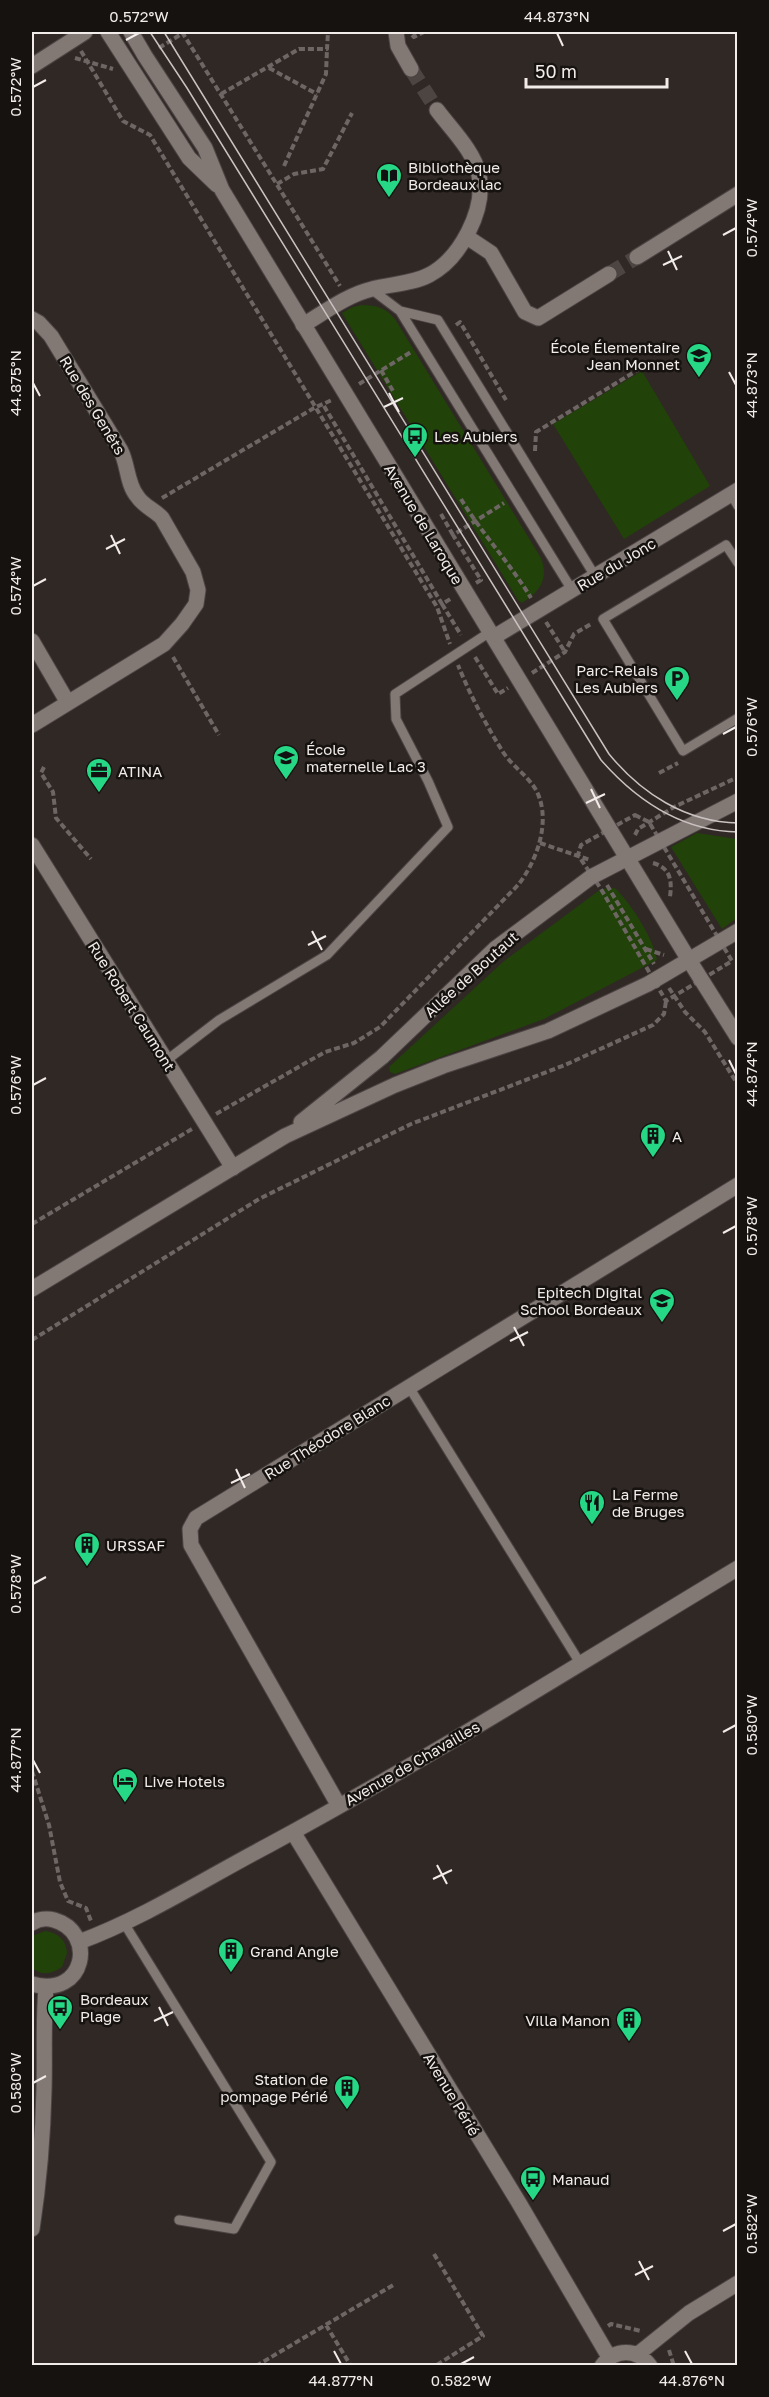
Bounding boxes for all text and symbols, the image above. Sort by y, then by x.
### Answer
text: 0.572°W [109,7,169,25]
text: 44.873°N [524,7,590,25]
scale bar [526,51,667,89]
text: 0.572°W [6,57,24,117]
text: 50 m [535,60,577,82]
place label: Bibliothèque Bordeaux lac [408,158,502,193]
library icon: Bibliothèque Bordeaux lac [374,161,404,199]
text: 0.574°W [742,198,760,258]
place label: École Élementaire Jean Monnet [550,338,680,373]
school or university icon: École Élementaire Jean Monnet [684,341,714,379]
text: 44.875°N [6,350,24,416]
street label: Rue des Genêts [56,352,130,458]
text: 44.873°N [742,352,760,418]
bus stop icon: Les Aubiers [400,421,430,459]
place label: Les Aubiers [434,427,517,445]
street label: Avenue de Laroque [381,461,467,588]
street label: Rue du Jonc [574,534,658,594]
text: 0.574°W [6,556,24,616]
place label: Parc-Relais Les Aubiers [575,661,658,696]
parking icon: Parc-Relais Les Aubiers [662,664,692,702]
text: 0.576°W [742,697,760,757]
place label: École maternelle Lac 3 [306,740,426,775]
school or university icon: École maternelle Lac 3 [271,743,301,781]
office icon: ATINA [84,756,114,794]
place label: ATINA [118,762,162,780]
street label: Allée de Boutaut [420,927,522,1021]
street label: Rue Robert Caumont [85,938,179,1074]
text: 44.874°N [742,1041,760,1107]
text: 0.576°W [6,1055,24,1115]
building icon: A [638,1121,668,1159]
place label: A [672,1127,682,1145]
text: 0.578°W [742,1196,760,1256]
place label: Epitech Digital School Bordeaux [520,1283,642,1318]
school or university icon: Epitech Digital School Bordeaux [647,1286,677,1324]
street label: Rue Théodore Blanc [261,1391,393,1483]
place label: La Ferme de Bruges [612,1485,685,1520]
restaurant icon: La Ferme de Bruges [577,1488,607,1526]
building icon: URSSAF [72,1530,102,1568]
place label: URSSAF [106,1536,165,1554]
text: 0.578°W [6,1554,24,1614]
text: 0.580°W [742,1694,760,1756]
street label: Avenue de Chavailles [341,1717,483,1809]
text: 44.877°N [6,1727,24,1793]
hotel icon: Live Hotels [110,1766,140,1804]
place label: Live Hotels [144,1772,225,1790]
building icon: Grand Angle [216,1936,246,1974]
place label: Grand Angle [250,1942,339,1960]
place label: Bordeaux Plage [80,1990,148,2025]
bus stop icon: Bordeaux Plage [45,1993,75,2031]
building icon: Villa Manon [614,2005,644,2043]
place label: Villa Manon [525,2011,610,2029]
street label: Avenue Périé [420,2049,484,2139]
text: 0.580°W [6,2052,24,2114]
place label: Station de pompage Périé [220,2070,328,2105]
building icon: Station de pompage Périé [332,2073,362,2111]
bus stop icon: Manaud [518,2164,548,2202]
place label: Manaud [552,2170,609,2188]
text: 0.582°W [742,2194,760,2254]
text: 44.877°N [308,2371,374,2389]
text: 0.582°W [431,2371,491,2389]
text: 44.876°N [659,2371,725,2389]

